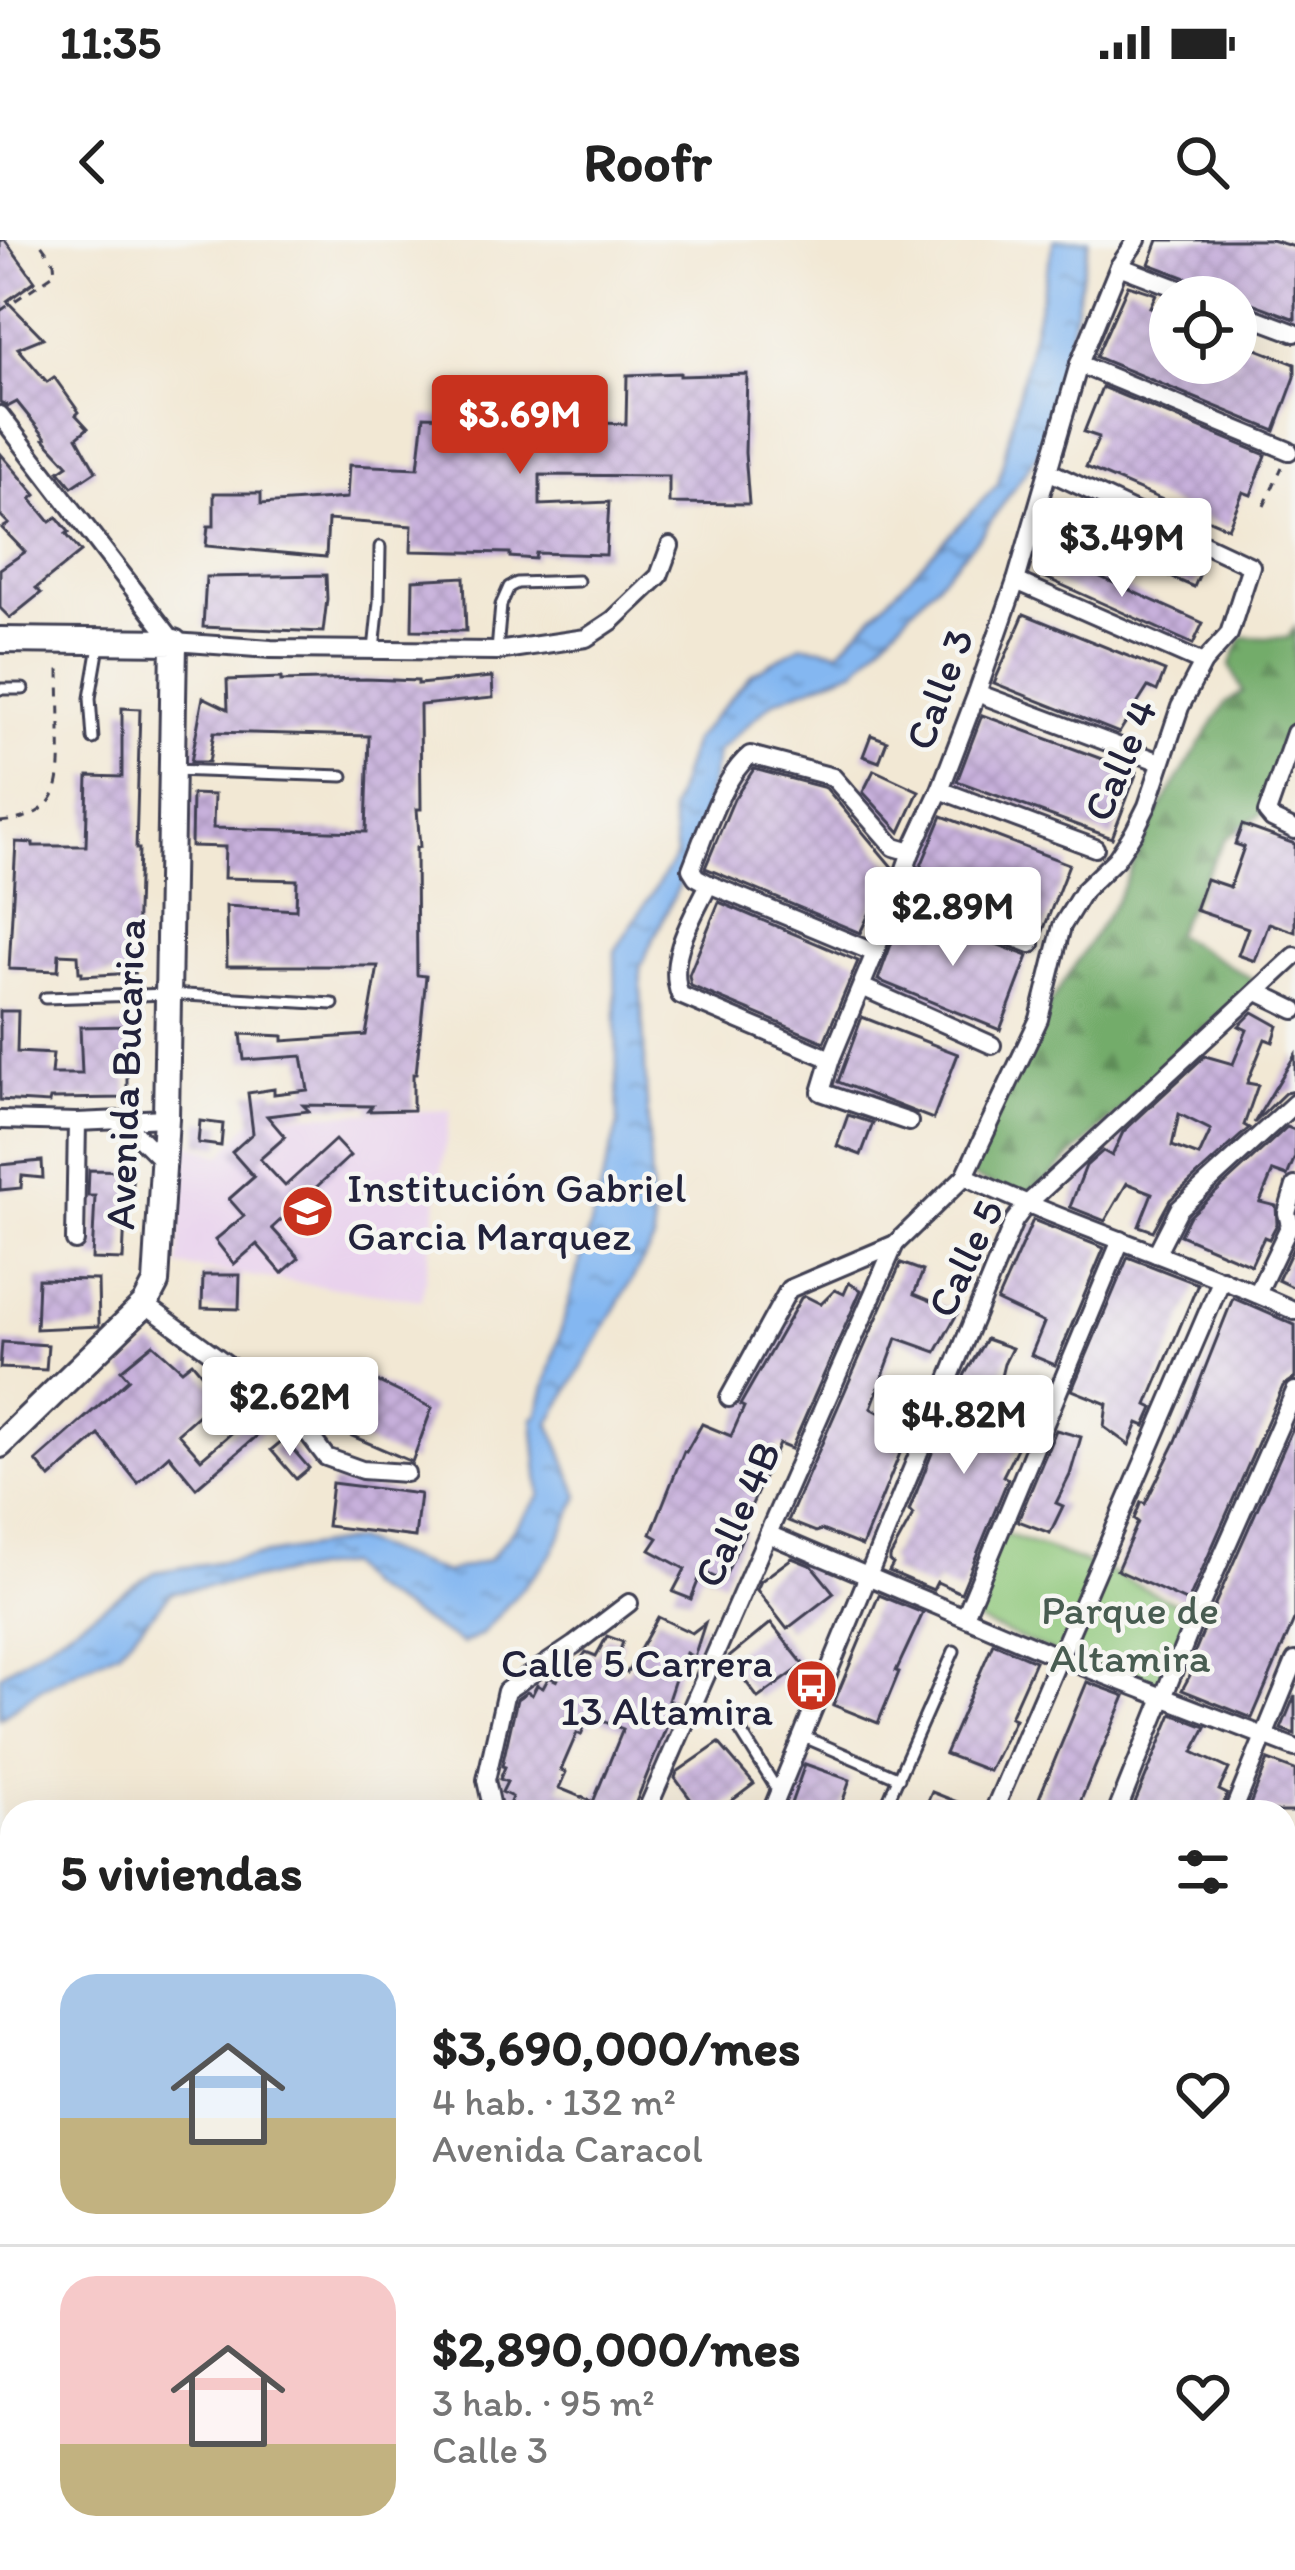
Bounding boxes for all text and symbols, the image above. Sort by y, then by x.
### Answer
text: 11:35 [60,15,161,69]
icon: back [60,129,126,195]
icon: search [1169,129,1235,195]
text: Roofr [583,130,712,195]
map controls [1149,276,1257,384]
button: locate [1149,276,1257,384]
pin: $3.69M [422,375,618,477]
text: $3.69M [459,390,581,437]
pin: $3.49M [1024,498,1220,600]
text: $3.49M [1059,513,1185,560]
street label: Calle 3 [894,622,984,756]
street label: Calle 4 [1072,691,1168,829]
pin: $2.89M [855,867,1051,969]
text: $2.89M [892,882,1014,929]
street label: Avenida Bucarica [94,917,156,1231]
place label: Institución Gabriel Garcia Marquez [347,1162,686,1261]
school or university icon: Institución Gabriel Garcia Marquez [280,1183,336,1239]
street label: Calle 5 [916,1191,1014,1325]
pin: $2.62M [192,1357,388,1459]
text: $2.62M [229,1372,351,1419]
pin: $4.82M [866,1375,1062,1477]
text: $4.82M [901,1390,1027,1437]
street label: Calle 4B [682,1433,792,1595]
park label: Parque de Altamira [1041,1584,1219,1683]
place label: Calle 5 Carrera 13 Altamira [501,1637,773,1736]
bus stop icon: Calle 5 Carrera 13 Altamira [784,1658,840,1714]
icon: filters [1170,1839,1236,1905]
text: 5 viviendas [60,1842,303,1903]
text: $3,690,000/mes [432,2017,801,2078]
icon: home [156,2022,300,2166]
icon: heart [1170,2061,1236,2127]
text: 4 hab. · 132 m² [432,2078,676,2125]
text: Avenida Caracol [432,2125,703,2172]
text: $2,890,000/mes [432,2318,801,2379]
icon: home [156,2324,300,2468]
icon: heart [1170,2363,1236,2429]
text: 3 hab. · 95 m² [432,2379,655,2426]
text: Calle 3 [432,2426,548,2473]

